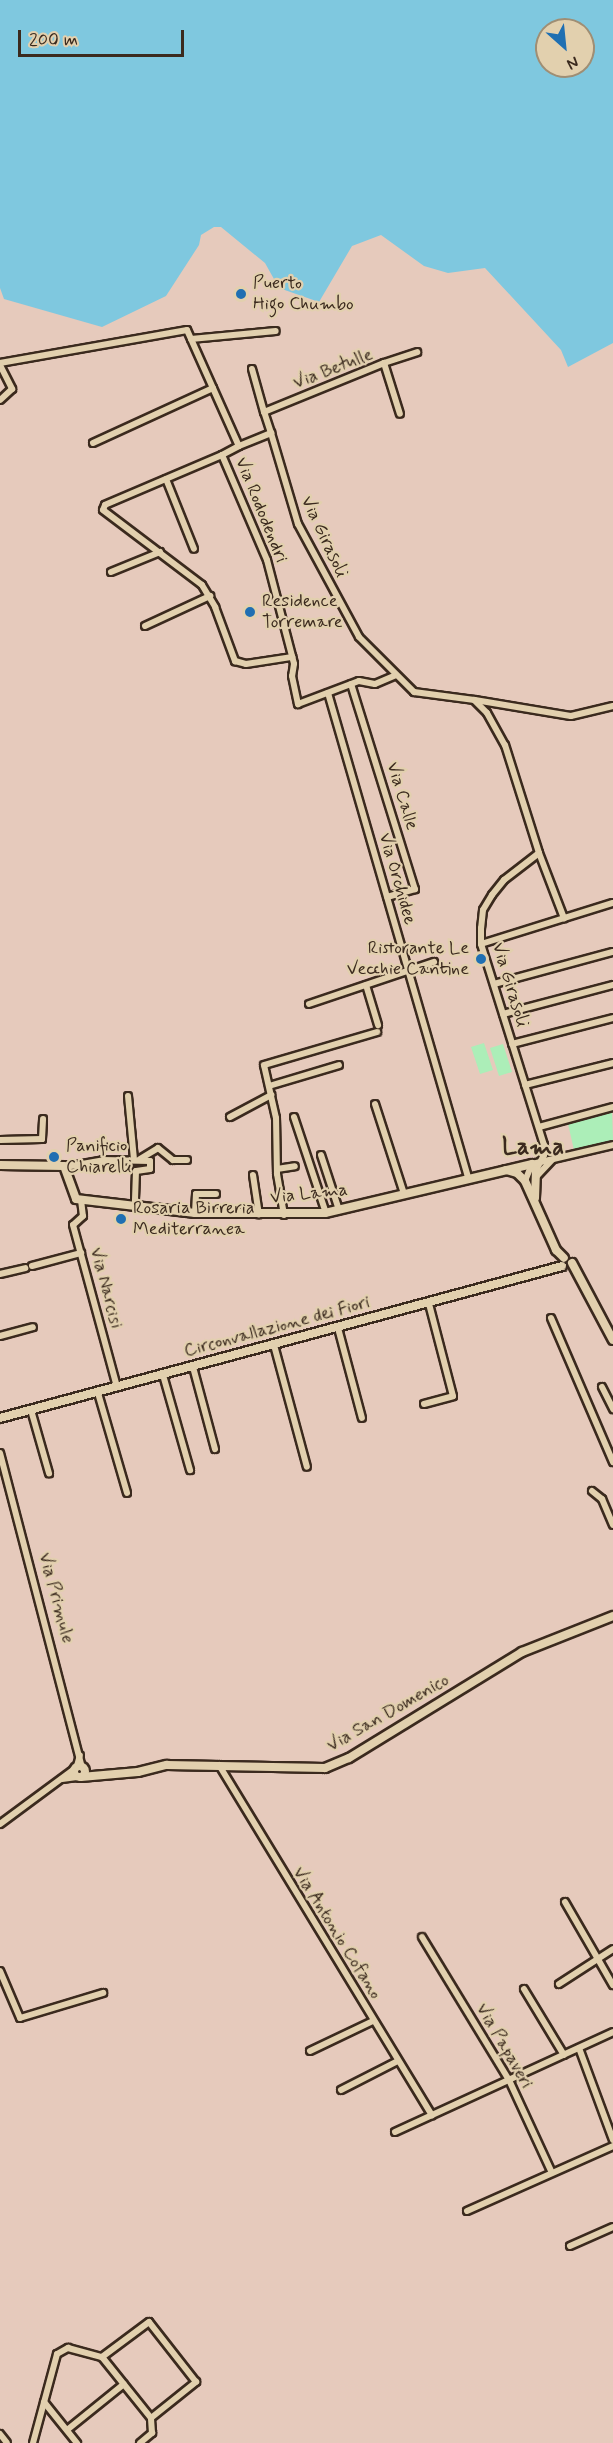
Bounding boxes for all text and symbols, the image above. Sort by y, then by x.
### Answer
scale bar [21,18,188,56]
north arrow [535,18,595,78]
text: 200 m [29,28,78,52]
text: N [563,51,582,74]
place label: Puerto Higo Chumbo [253,273,355,316]
marker: Puerto Higo Chumbo [234,287,248,301]
street label: Via Betulle [290,344,376,394]
street label: Via Rododendri [230,454,292,566]
street label: Via Girasoli [296,494,352,580]
place label: Residence Torremare [262,591,343,634]
marker: Residence Torremare [243,605,257,619]
street label: Via Calle [382,760,422,832]
street label: Via Orchidee [373,830,421,928]
place label: Ristorante Le Vecchie Cantine [348,938,469,980]
street label: Via Girasoli [487,941,533,1029]
marker: Ristorante Le Vecchie Cantine [474,952,488,966]
district label: Lama [502,1134,564,1162]
place label: Panificio Chiarelli [66,1136,132,1178]
marker: Panificio Chiarelli [47,1150,61,1164]
street label: Via Lama [270,1179,348,1209]
place label: Rosaria Birreria Mediterranea [133,1198,256,1240]
marker: Rosaria Birreria Mediterranea [114,1212,128,1226]
street label: Via Narcisi [85,1246,127,1330]
street label: Circonvallazione dei Fiori [182,1292,372,1362]
street label: Via Primule [34,1552,78,1644]
street label: Via San Domenico [321,1668,455,1758]
street label: Via Antonio Cofano [288,1863,386,2003]
street label: Via Papaveri [472,2001,536,2091]

